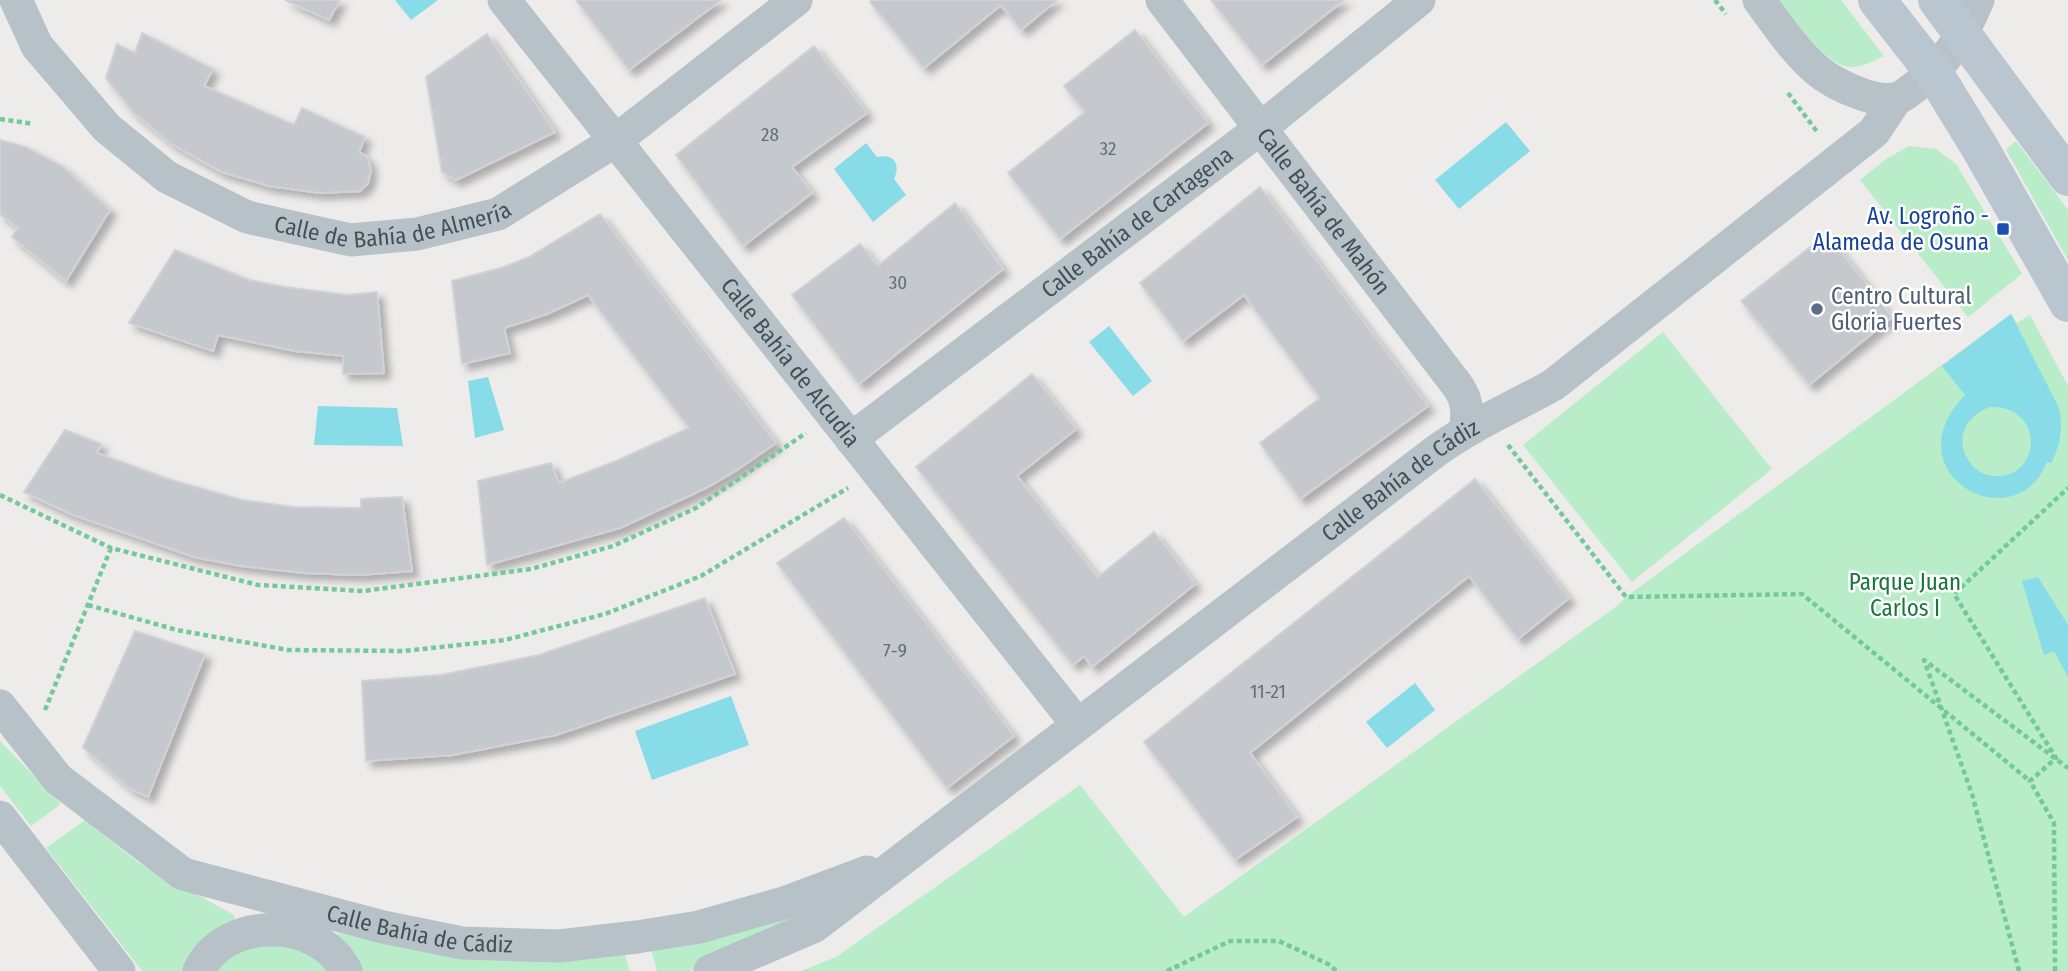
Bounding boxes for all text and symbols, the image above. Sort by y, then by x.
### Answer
street label: Calle Bahía de Mahón [1251,122,1397,300]
house number: 28 [761,123,779,146]
house number: 32 [1100,137,1116,160]
street label: Calle Bahía de Cartagena [1036,140,1238,304]
street label: Calle de Bahía de Almería [272,195,516,254]
place label: Av. Logroño - Alameda de Osuna [1813,202,1989,256]
marker: Av. Logroño - Alameda de Osuna [1995,221,2011,237]
house number: 30 [889,271,907,294]
street label: Calle Bahía de Alcudia [715,272,866,453]
place label: Centro Cultural Gloria Fuertes [1831,282,1971,336]
marker: Centro Cultural Gloria Fuertes [1809,301,1825,317]
street label: Calle Bahía de Cádiz [1316,413,1484,547]
park label: Parque Juan Carlos I [1849,568,1961,622]
house number: 7-9 [883,639,907,662]
house number: 11-21 [1250,680,1286,703]
street label: Calle Bahía de Cádiz [324,899,513,959]

